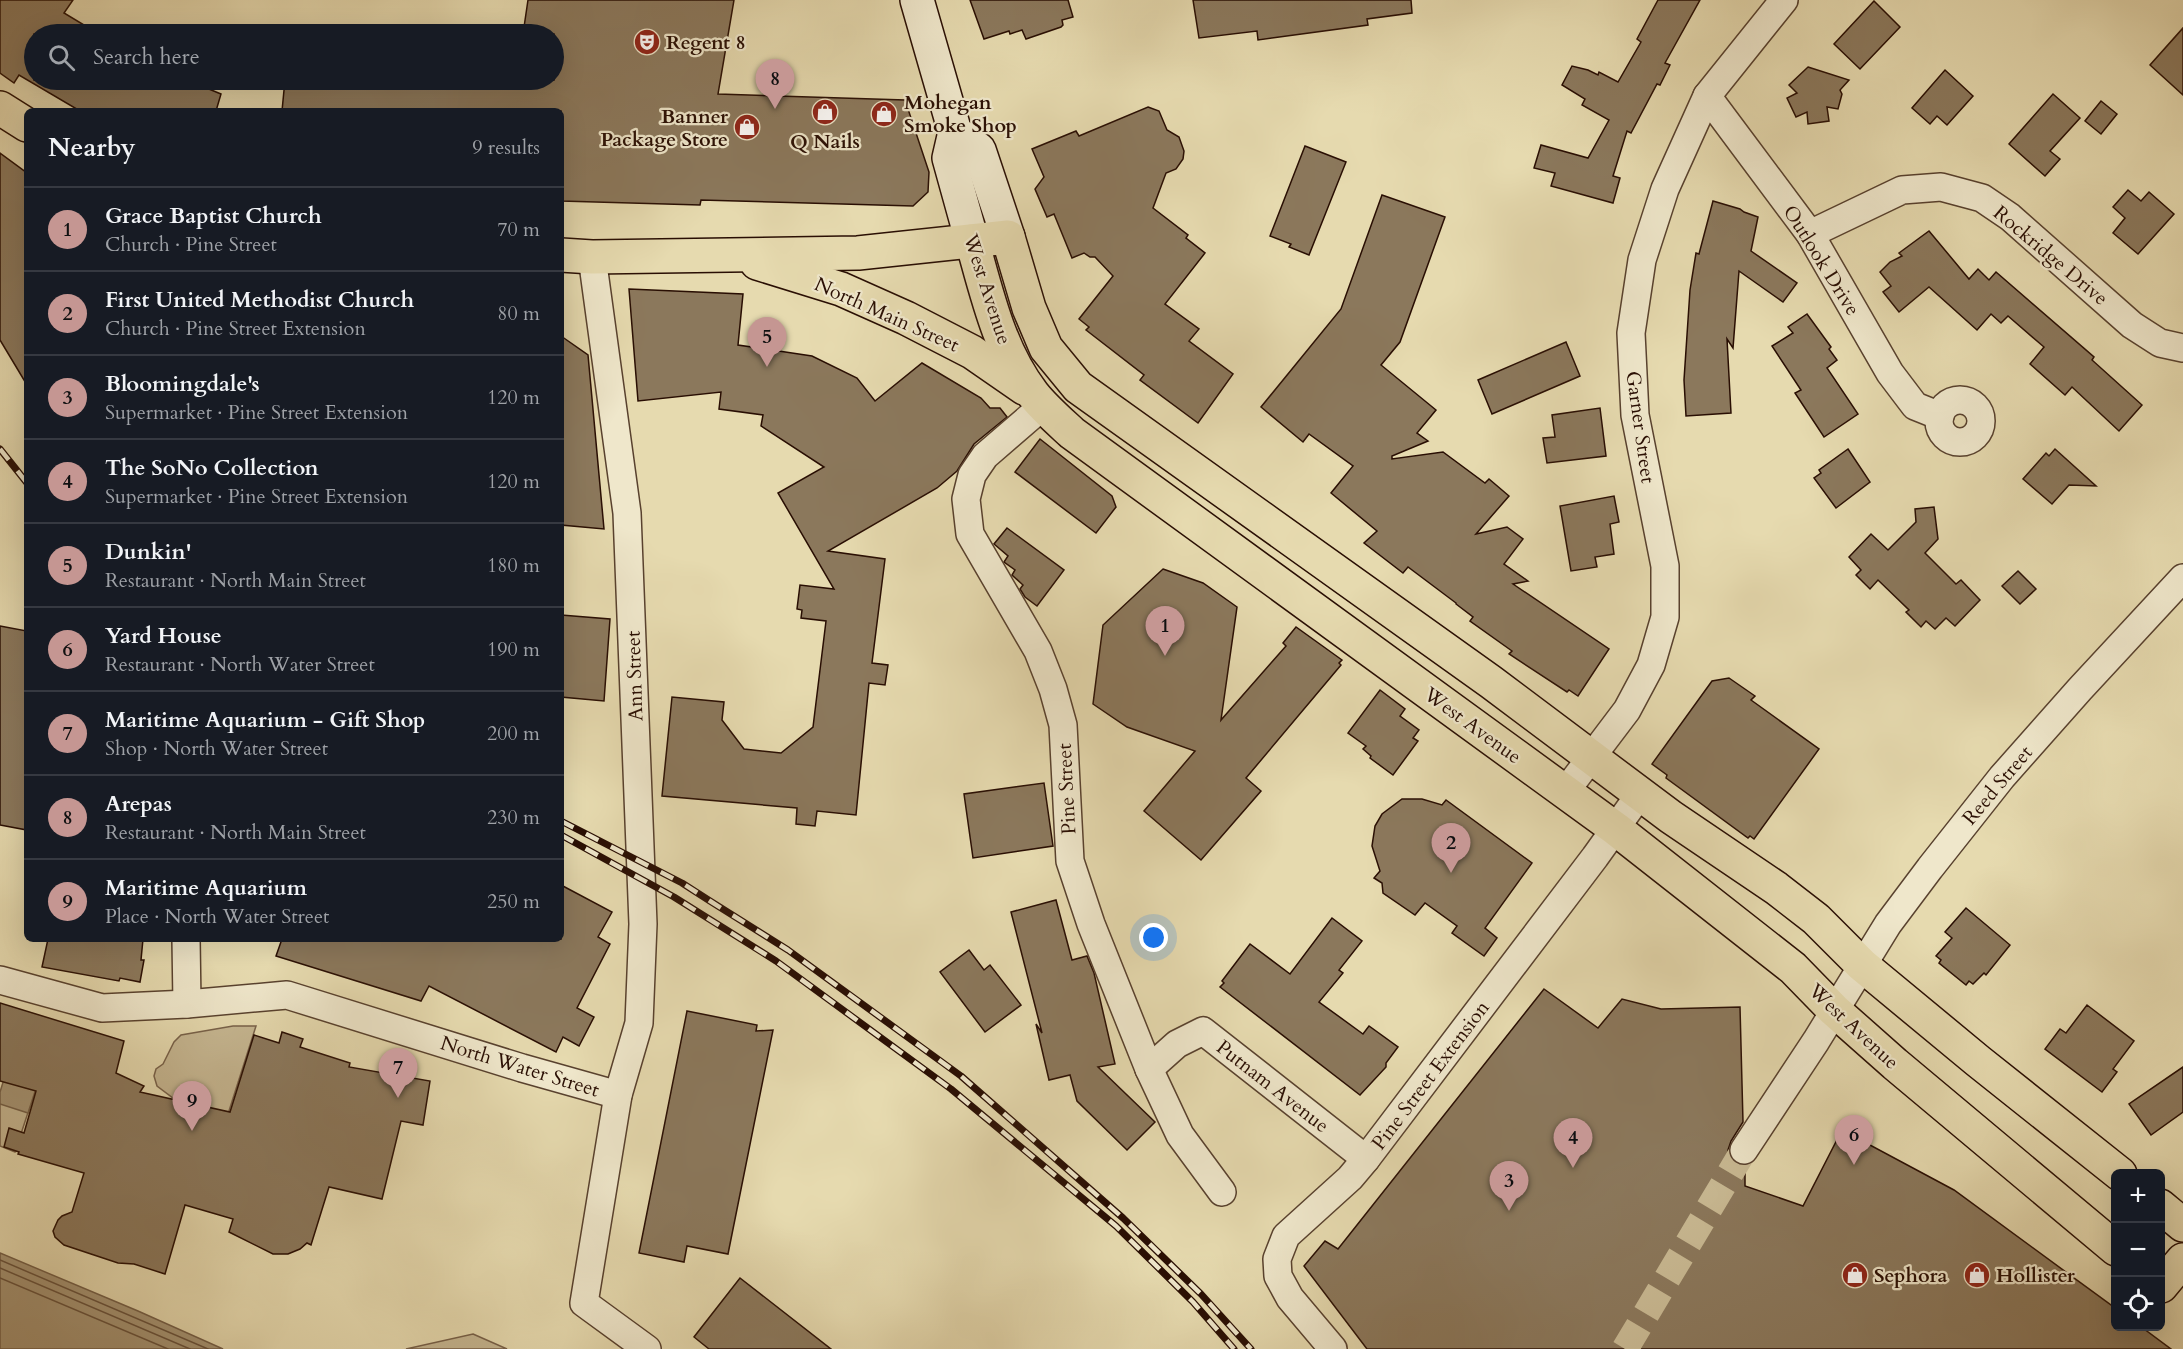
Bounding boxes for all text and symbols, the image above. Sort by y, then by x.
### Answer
search box [24,24,564,90]
theatre icon: Regent 8 [632,27,662,57]
place label: Regent 8 [666,29,746,56]
icon: search [45,41,78,74]
text: Search here [93,42,200,72]
pin: 8 [756,60,794,109]
place label: Mohegan Smoke Shop [904,89,1017,139]
shop icon: Q Nails [810,97,840,127]
shop icon: Mohegan Smoke Shop [869,99,899,129]
place label: Banner Package Store [600,103,729,153]
shop icon: Banner Package Store [732,112,762,142]
place label: Q Nails [790,128,860,155]
text: Nearby [48,130,136,165]
text: 9 results [472,134,540,161]
street label: Rockridge Drive [1988,199,2114,311]
street label: Outlook Drive [1777,200,1866,321]
text: Grace Baptist Church [105,201,322,231]
text: 1 [62,216,73,243]
text: 70 m [497,216,540,243]
street label: West Avenue [957,230,1018,348]
text: Church · Pine Street [105,231,277,258]
street label: North Main Street [810,270,964,359]
text: First United Methodist Church [105,285,414,315]
text: 2 [62,300,73,327]
text: 80 m [497,300,540,327]
text: Church · Pine Street Extension [105,315,366,342]
pin: 5 [748,318,786,367]
text: Bloomingdale's [105,369,260,399]
street label: Garner Street [1619,369,1662,486]
text: 3 [62,384,73,411]
text: 120 m [487,384,540,411]
text: Supermarket · Pine Street Extension [105,399,408,426]
text: The SoNo Collection [105,453,319,483]
text: 4 [62,468,73,495]
text: 120 m [487,468,540,495]
text: Supermarket · Pine Street Extension [105,483,408,510]
text: Dunkin' [105,537,191,567]
text: 5 [62,552,73,579]
text: 180 m [487,552,540,579]
text: Restaurant · North Main Street [105,567,366,594]
pin: 1 [1146,606,1184,656]
text: Yard House [105,621,222,651]
street label: Ann Street [619,630,650,722]
text: 6 [62,636,73,663]
text: 190 m [487,636,540,663]
text: Restaurant · North Water Street [105,651,375,678]
street label: West Avenue [1418,680,1527,770]
text: Maritime Aquarium - Gift Shop [105,705,425,735]
text: 7 [62,720,73,747]
text: 200 m [487,720,540,747]
text: Shop · North Water Street [105,735,328,762]
street label: Reed Street [1956,739,2039,831]
street label: Pine Street [1051,742,1082,835]
text: Arepas [105,789,172,819]
text: 8 [62,804,73,831]
text: 230 m [487,804,540,831]
text: Restaurant · North Main Street [105,819,366,846]
pin: 2 [1432,824,1470,873]
text: Maritime Aquarium [105,873,307,903]
text: 9 [62,888,73,915]
text: 250 m [487,888,540,915]
text: Place · North Water Street [105,903,329,930]
your location [1139,923,1168,952]
street label: West Avenue [1802,977,1905,1075]
street label: Pine Street Extension [1365,995,1496,1155]
street label: North Water Street [437,1029,603,1104]
street label: Putnam Avenue [1211,1034,1335,1139]
pin: 7 [378,1048,418,1098]
pin: 9 [172,1082,212,1131]
pin: 6 [1834,1116,1874,1165]
pin: 4 [1554,1118,1592,1168]
pin: 3 [1490,1162,1528,1211]
map controls [2111,1169,2165,1331]
button: + [2111,1169,2165,1223]
button: − [2111,1223,2165,1277]
shop icon: Sephora [1840,1260,1870,1290]
shop icon: Hollister [1962,1260,1992,1290]
place label: Sephora [1874,1262,1947,1289]
place label: Hollister [1996,1262,2076,1289]
button: locate [2111,1277,2165,1331]

